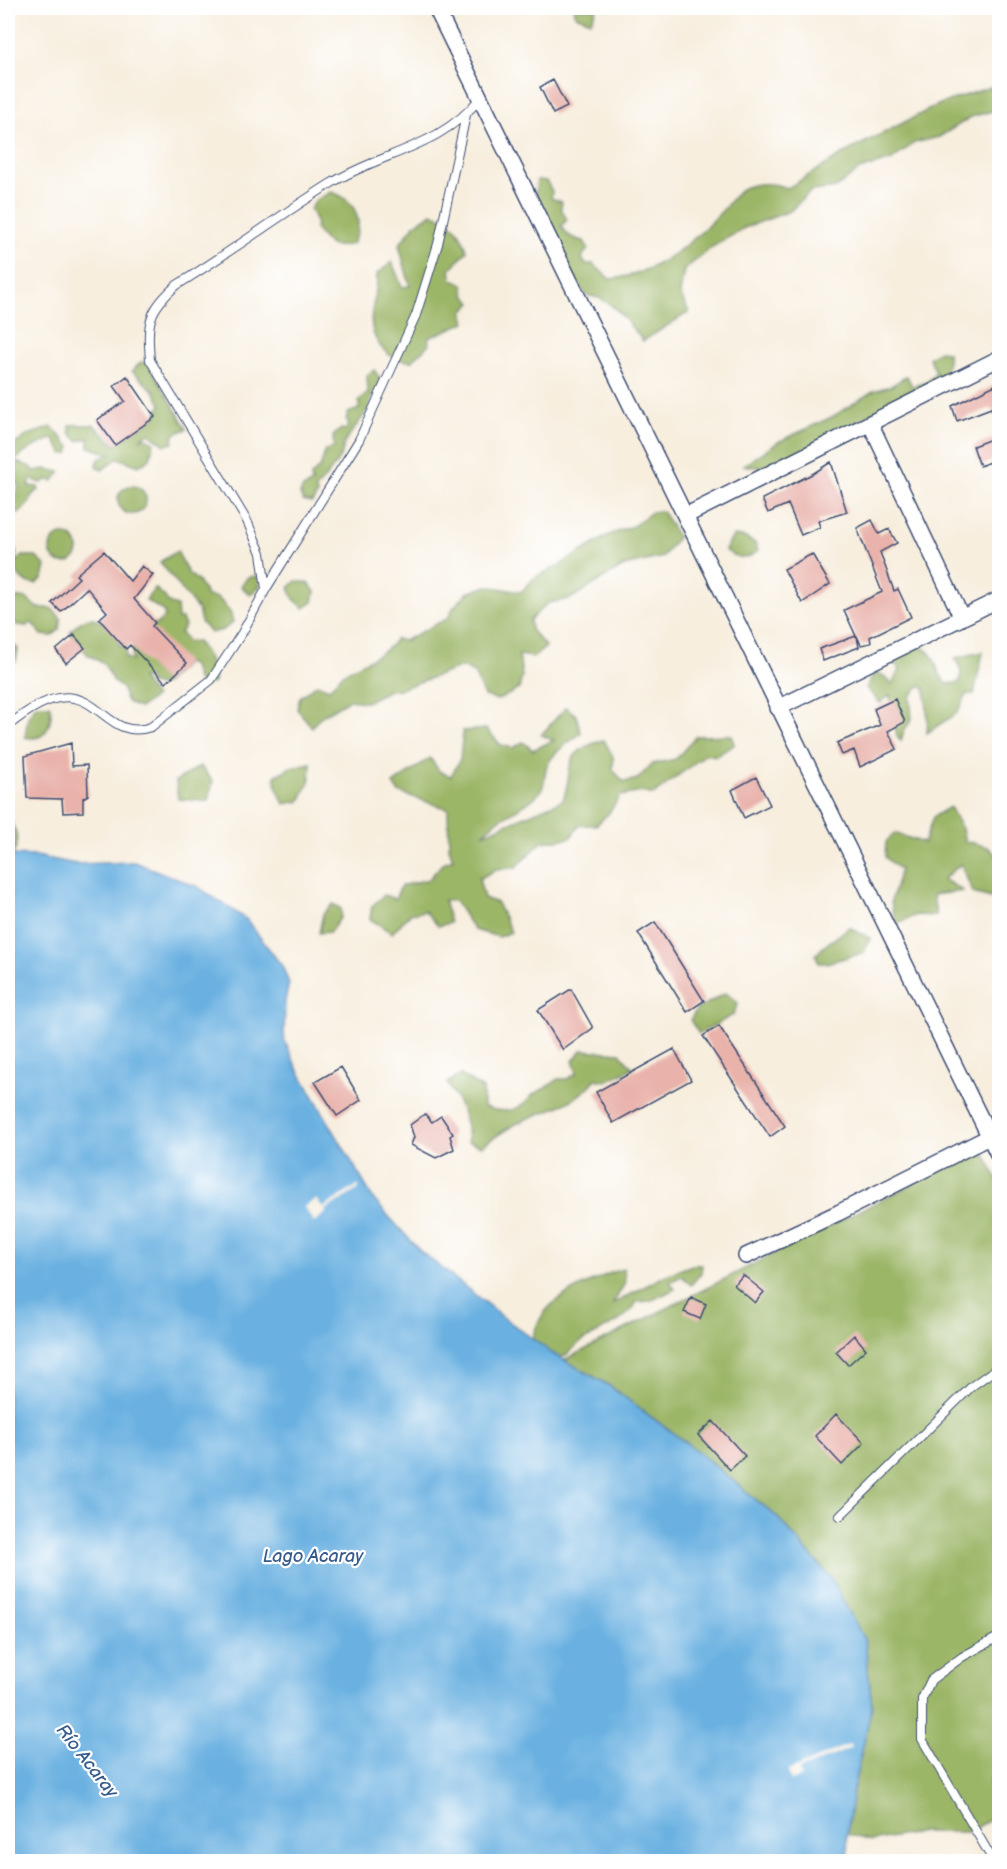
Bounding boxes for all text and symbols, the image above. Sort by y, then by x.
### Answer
water label: Lago Acaray [263,1546,364,1567]
water label: Río Acaray [52,1720,123,1803]

